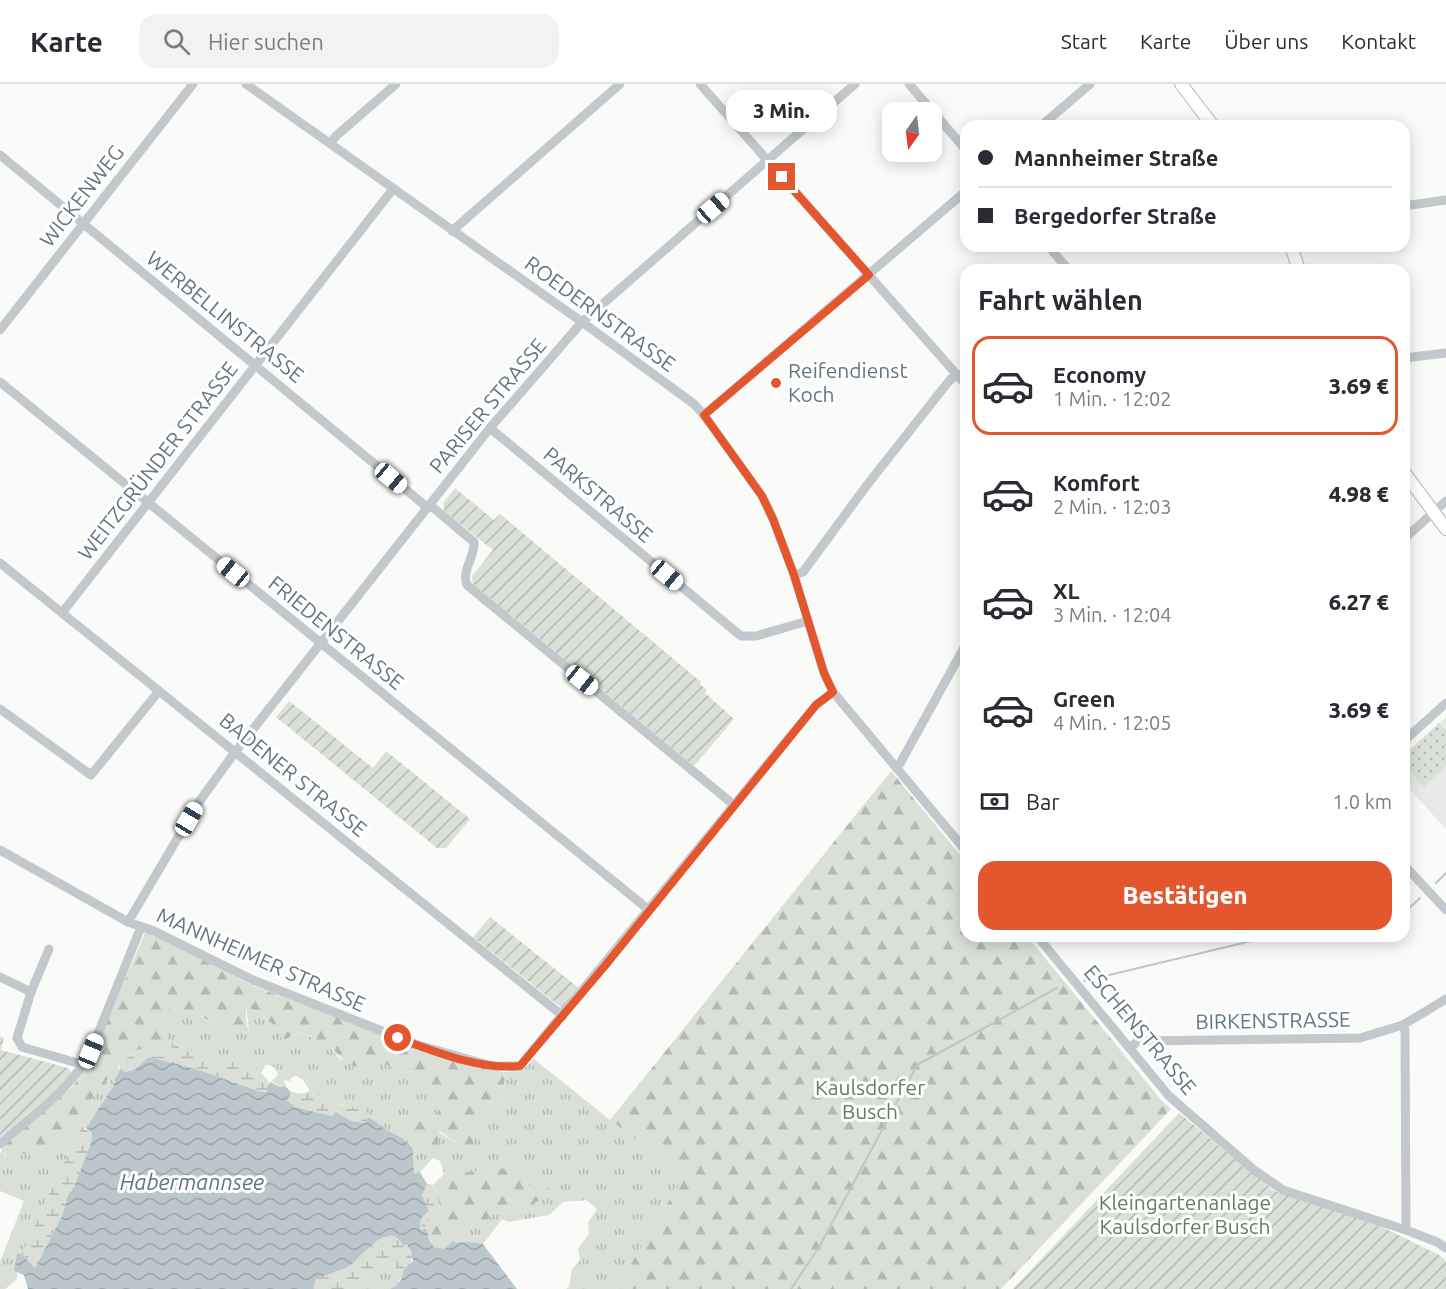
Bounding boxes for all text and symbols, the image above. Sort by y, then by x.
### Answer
search box [139,14,559,68]
icon: search [160,25,193,58]
text: Karte [30,26,103,57]
text: Hier suchen [208,29,324,54]
text: Start [1061,29,1107,53]
text: Karte [1140,29,1191,53]
text: Über uns [1224,29,1308,53]
text: Kontakt [1341,29,1416,53]
callout: 3 Min. [726,90,838,132]
text: 3 Min. [753,99,810,122]
north arrow [882,102,942,162]
map controls [882,102,942,162]
street label: WICKENWEG [34,140,128,251]
text: Mannheimer Straße [1014,145,1218,170]
route end [768,163,795,190]
car [694,189,732,227]
text: Bergedorfer Straße [1014,203,1217,228]
street label: WERBELLINSTRASSE [142,245,309,387]
street label: ROEDERNSTRASSE [521,251,680,376]
text: Fahrt wählen [978,285,1143,315]
street label: PARISER STRASSE [424,333,551,478]
street label: WEITZGRÜNDER STRASSE [72,357,242,564]
place label: Reifendienst Koch [788,358,908,406]
icon: car [981,359,1035,413]
text: Economy [1053,362,1146,387]
text: 3.69 € [1329,373,1389,398]
marker: Reifendienst Koch [769,376,783,390]
text: 1 Min. · 12:02 [1053,387,1172,410]
street label: PARKSTRASSE [539,442,658,547]
car [371,460,411,496]
icon: car [981,467,1035,521]
text: Komfort [1053,470,1140,495]
text: 4.98 € [1329,481,1389,506]
text: 2 Min. · 12:03 [1053,495,1172,518]
car [213,554,253,590]
car [647,557,687,593]
street label: FRIEDENSTRASSE [264,570,409,694]
icon: car [981,575,1035,629]
text: XL [1053,578,1080,603]
text: 6.27 € [1329,589,1389,614]
text: 3 Min. · 12:04 [1053,603,1172,626]
car [562,662,602,698]
icon: car [981,683,1035,737]
text: Green [1053,686,1115,711]
text: 3.69 € [1329,697,1389,722]
street label: BADENER STRASSE [215,708,372,841]
text: 4 Min. · 12:05 [1053,711,1172,734]
icon: cash [978,785,1011,818]
text: Bar [1026,789,1060,814]
text: 1.0 km [1333,790,1392,813]
car [172,799,206,839]
button: Bestätigen [978,861,1392,930]
street label: MANNHEIMER STRASSE [153,902,369,1016]
street label: ESCHENSTRASSE [1080,960,1202,1099]
street label: BIRKENSTRASSE [1195,1007,1351,1033]
route start [384,1024,411,1051]
car [76,1031,106,1071]
park label: Kaulsdorfer Busch [815,1075,925,1123]
water label: Habermannsee [120,1169,264,1194]
park label: Kleingartenanlage Kaulsdorfer Busch [1099,1190,1271,1238]

